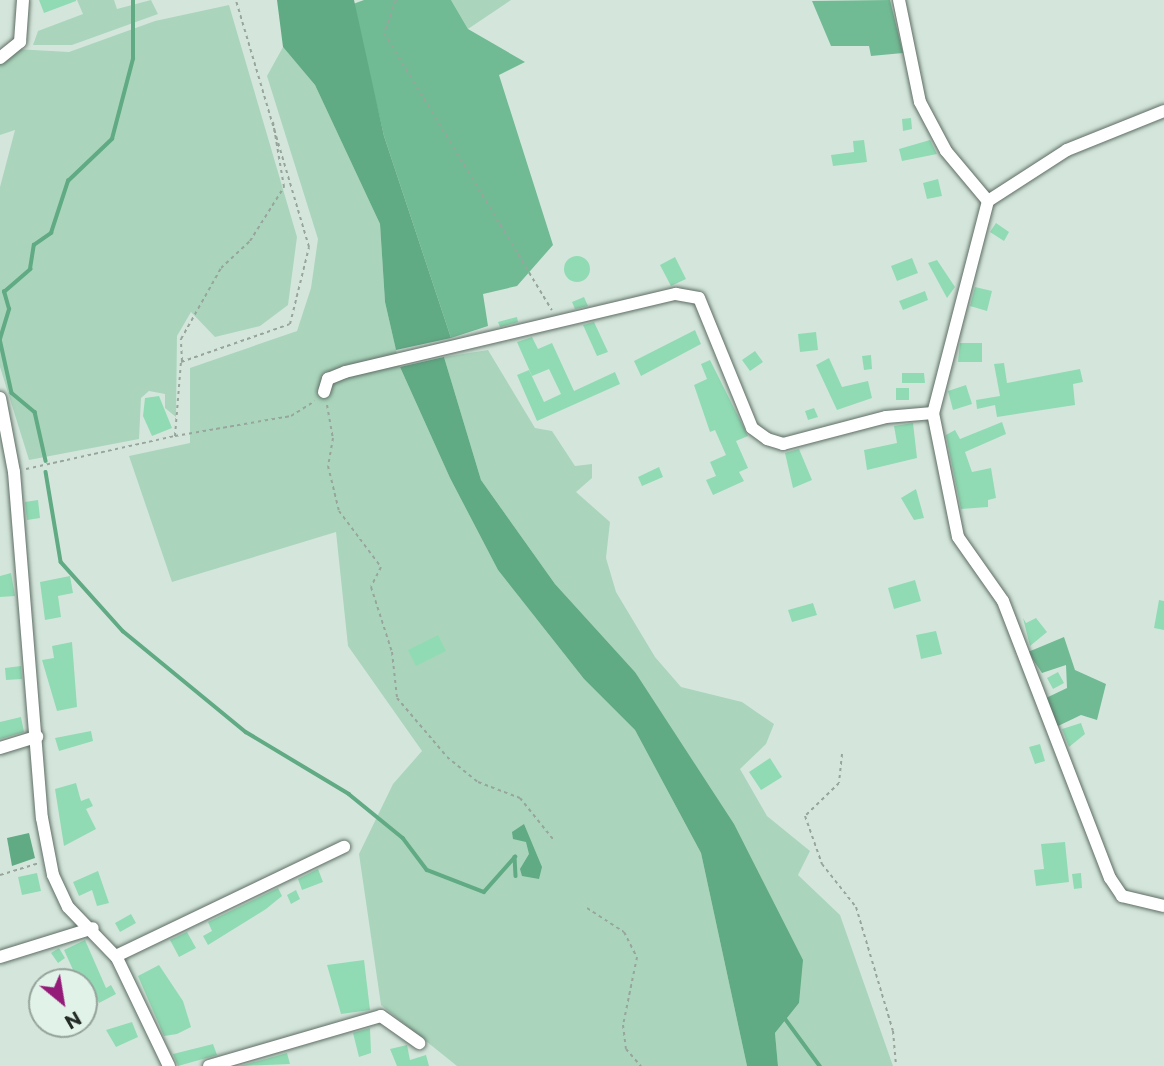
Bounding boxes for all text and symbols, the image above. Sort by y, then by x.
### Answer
north arrow [28,968,98,1038]
text: N [60,1006,85,1034]

